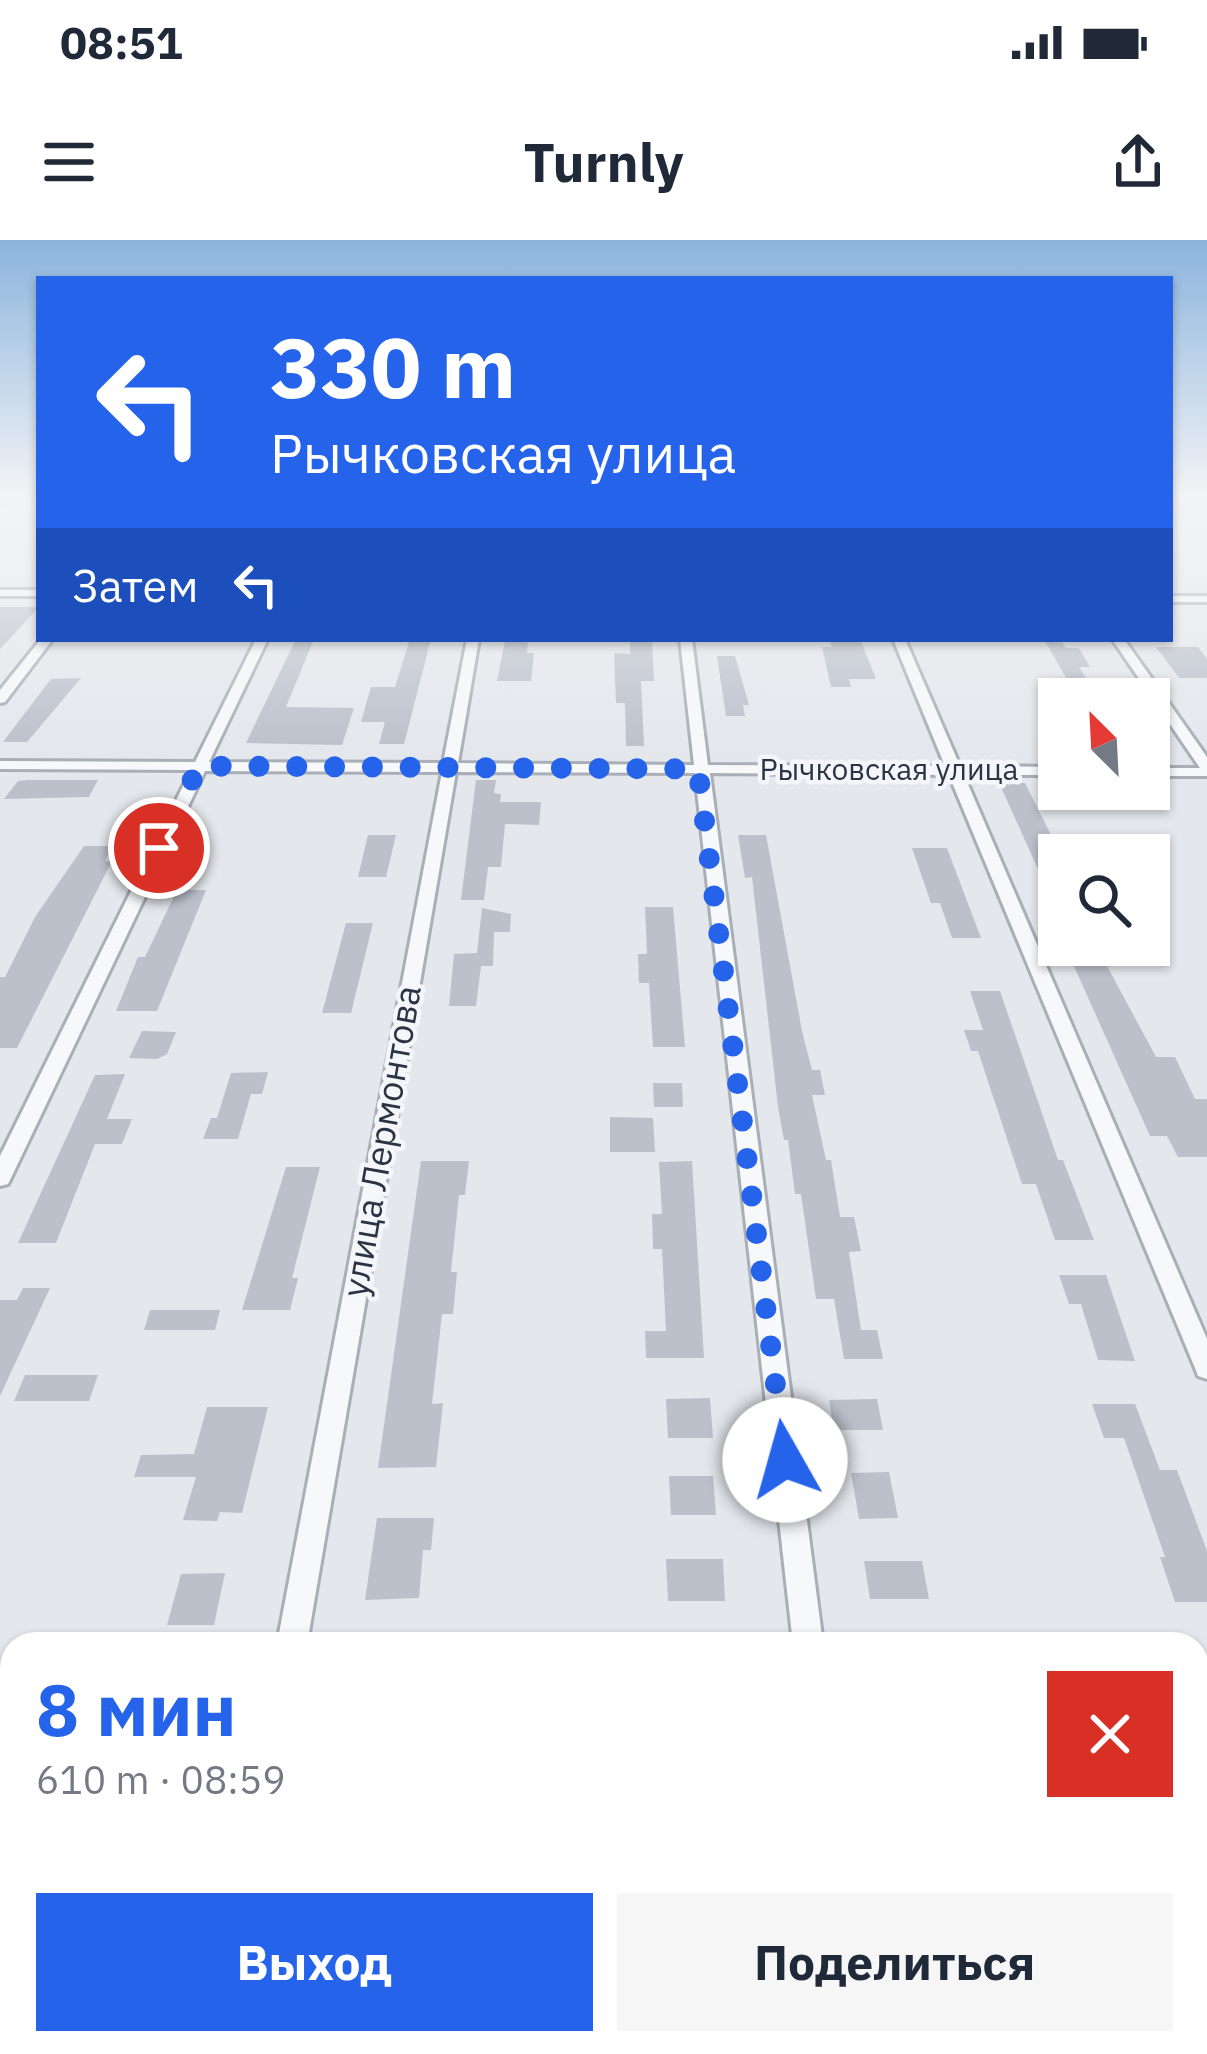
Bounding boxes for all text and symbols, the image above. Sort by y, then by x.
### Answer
text: 08:51 [60,13,183,71]
text: Turnly [523,127,684,197]
icon: menu [36,129,102,195]
icon: share [1105,129,1171,195]
text: 330 m [270,312,516,421]
icon: left [72,324,228,480]
text: Рычковская улица [270,418,736,488]
icon: left [223,552,289,618]
text: Затем [72,556,199,614]
north arrow [1038,678,1170,810]
map controls [1038,678,1170,966]
street label: Рычковская улица [759,749,1019,788]
pin [108,797,210,899]
icon: arrive [126,815,192,881]
button: search [1038,834,1170,966]
street label: улица Лермонтова [330,981,431,1300]
position arrow [722,1397,848,1523]
text: 8 мин [36,1662,237,1756]
button: close [1047,1671,1173,1797]
text: 610 m · 08:59 [36,1754,286,1805]
button: Выход [36,1893,593,2031]
button: Поделиться [617,1893,1173,2031]

